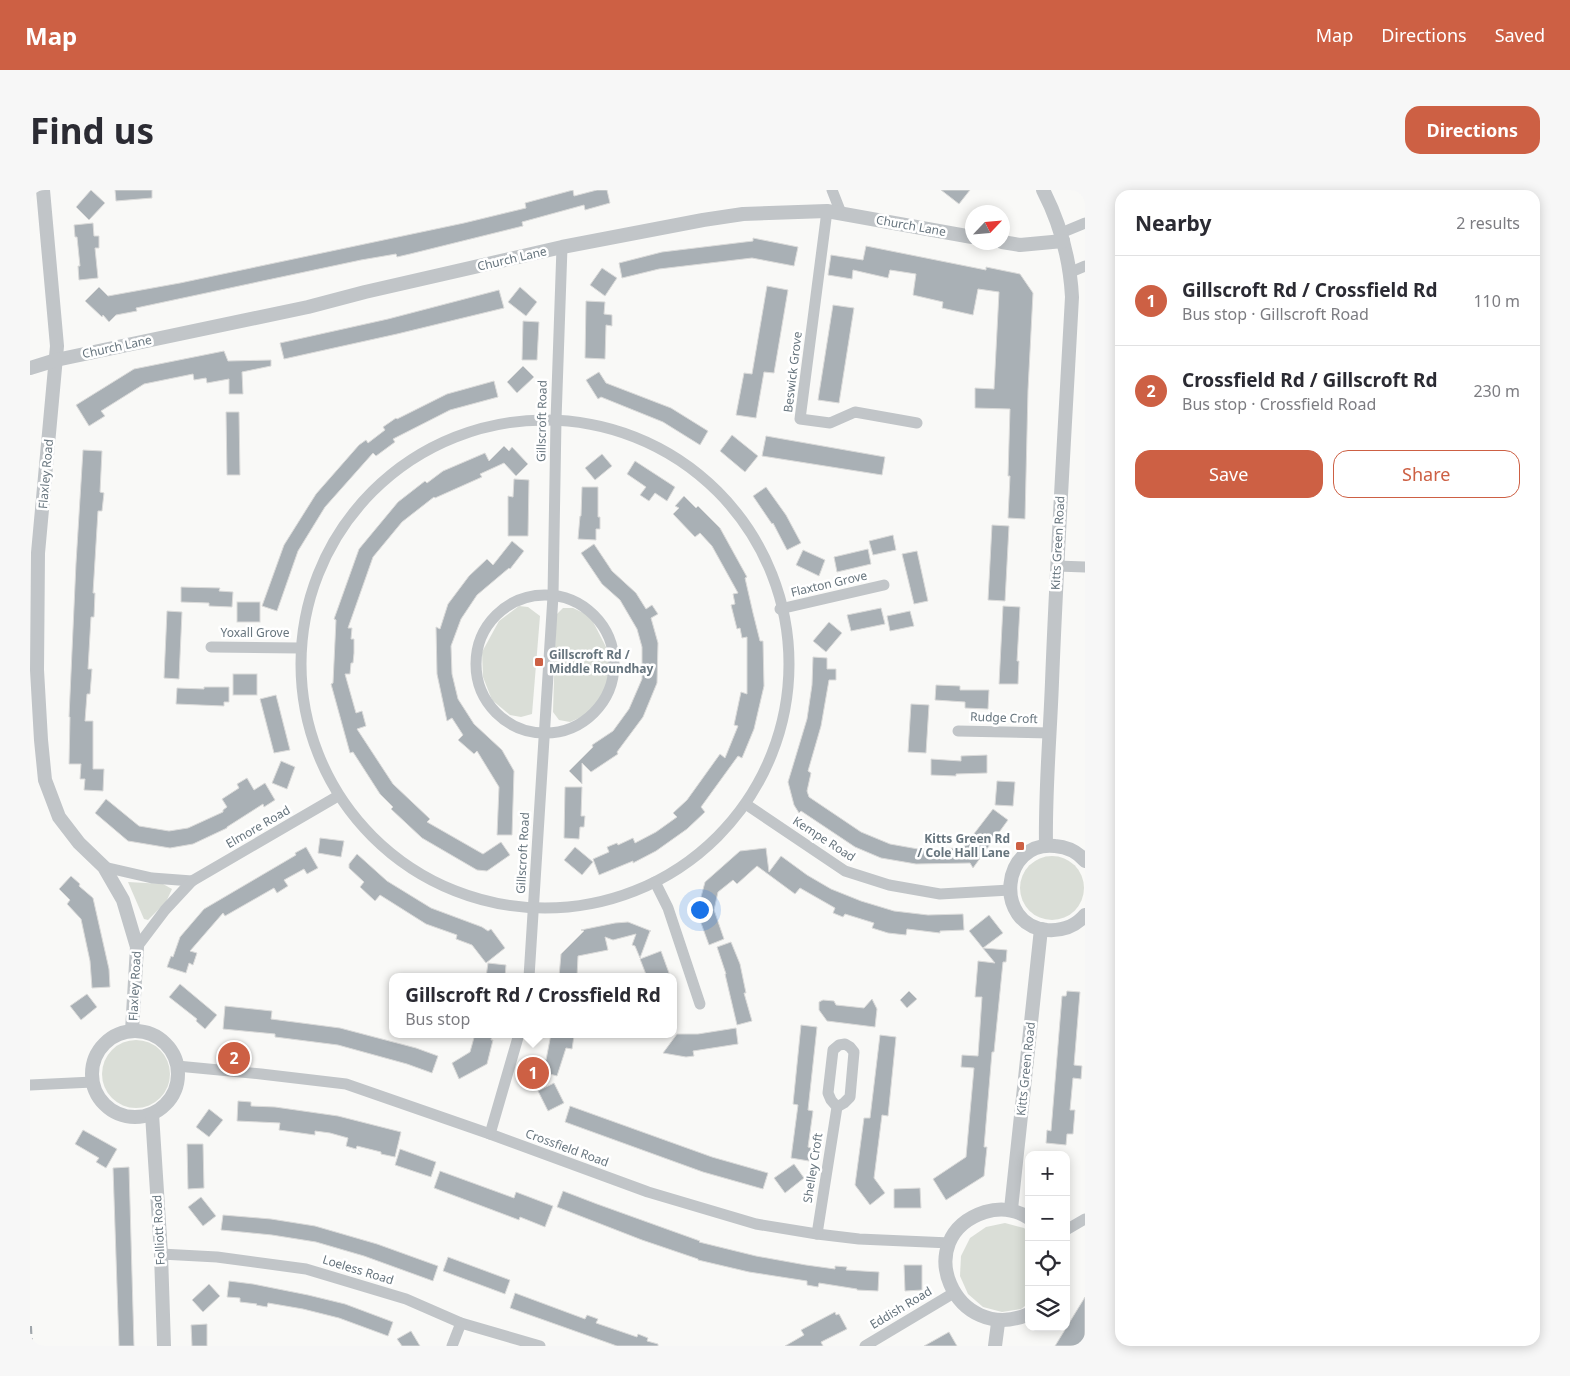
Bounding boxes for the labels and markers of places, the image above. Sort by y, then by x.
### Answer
place label: Gillscroft Rd / Middle Roundhay [549,646,653,677]
marker: Gillscroft Rd / Middle Roundhay [533,656,545,668]
place label: Kitts Green Rd / Cole Hall Lane [917,830,1010,861]
marker: Kitts Green Rd / Cole Hall Lane [1014,840,1026,852]
pin: 2 [218,1039,250,1077]
pin: 1 [517,1054,549,1092]

